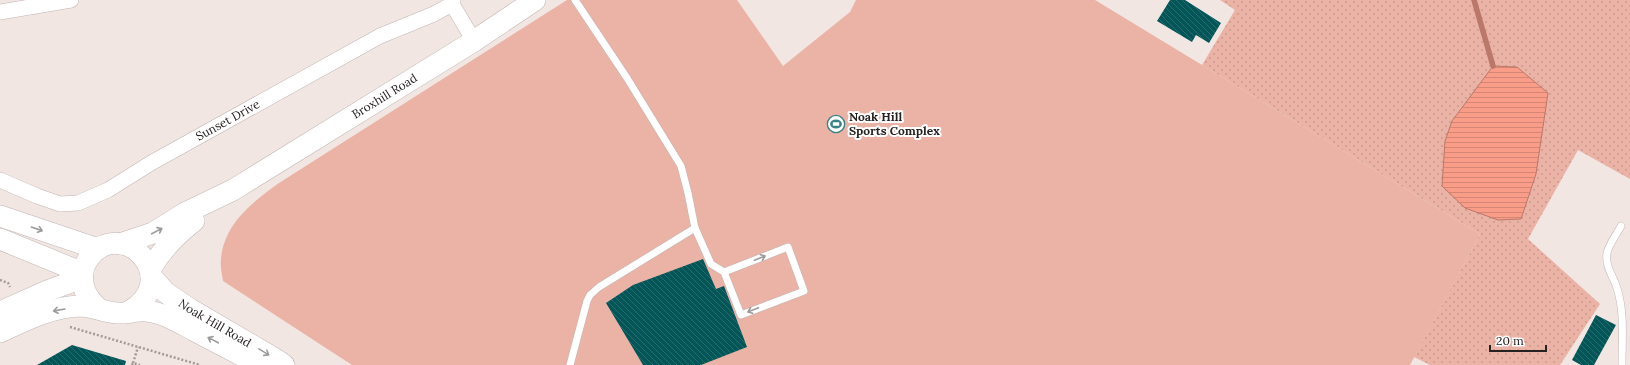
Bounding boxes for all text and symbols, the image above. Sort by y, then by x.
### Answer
street label: Broxhill Road [349,70,420,122]
street label: Sunset Drive [193,96,263,144]
place label: Noak Hill Sports Complex [849,109,940,138]
sports icon: Noak Hill Sports Complex [826,114,846,134]
one-way arrow [30,226,43,233]
one-way arrow [150,227,162,234]
one-way arrow [754,253,766,261]
street label: Noak Hill Road [176,295,254,350]
one-way arrow [53,306,66,314]
one-way arrow [748,307,760,315]
scale bar [1490,327,1546,353]
text: 20 m [1496,333,1524,348]
one-way arrow [207,336,219,343]
one-way arrow [258,348,270,356]

